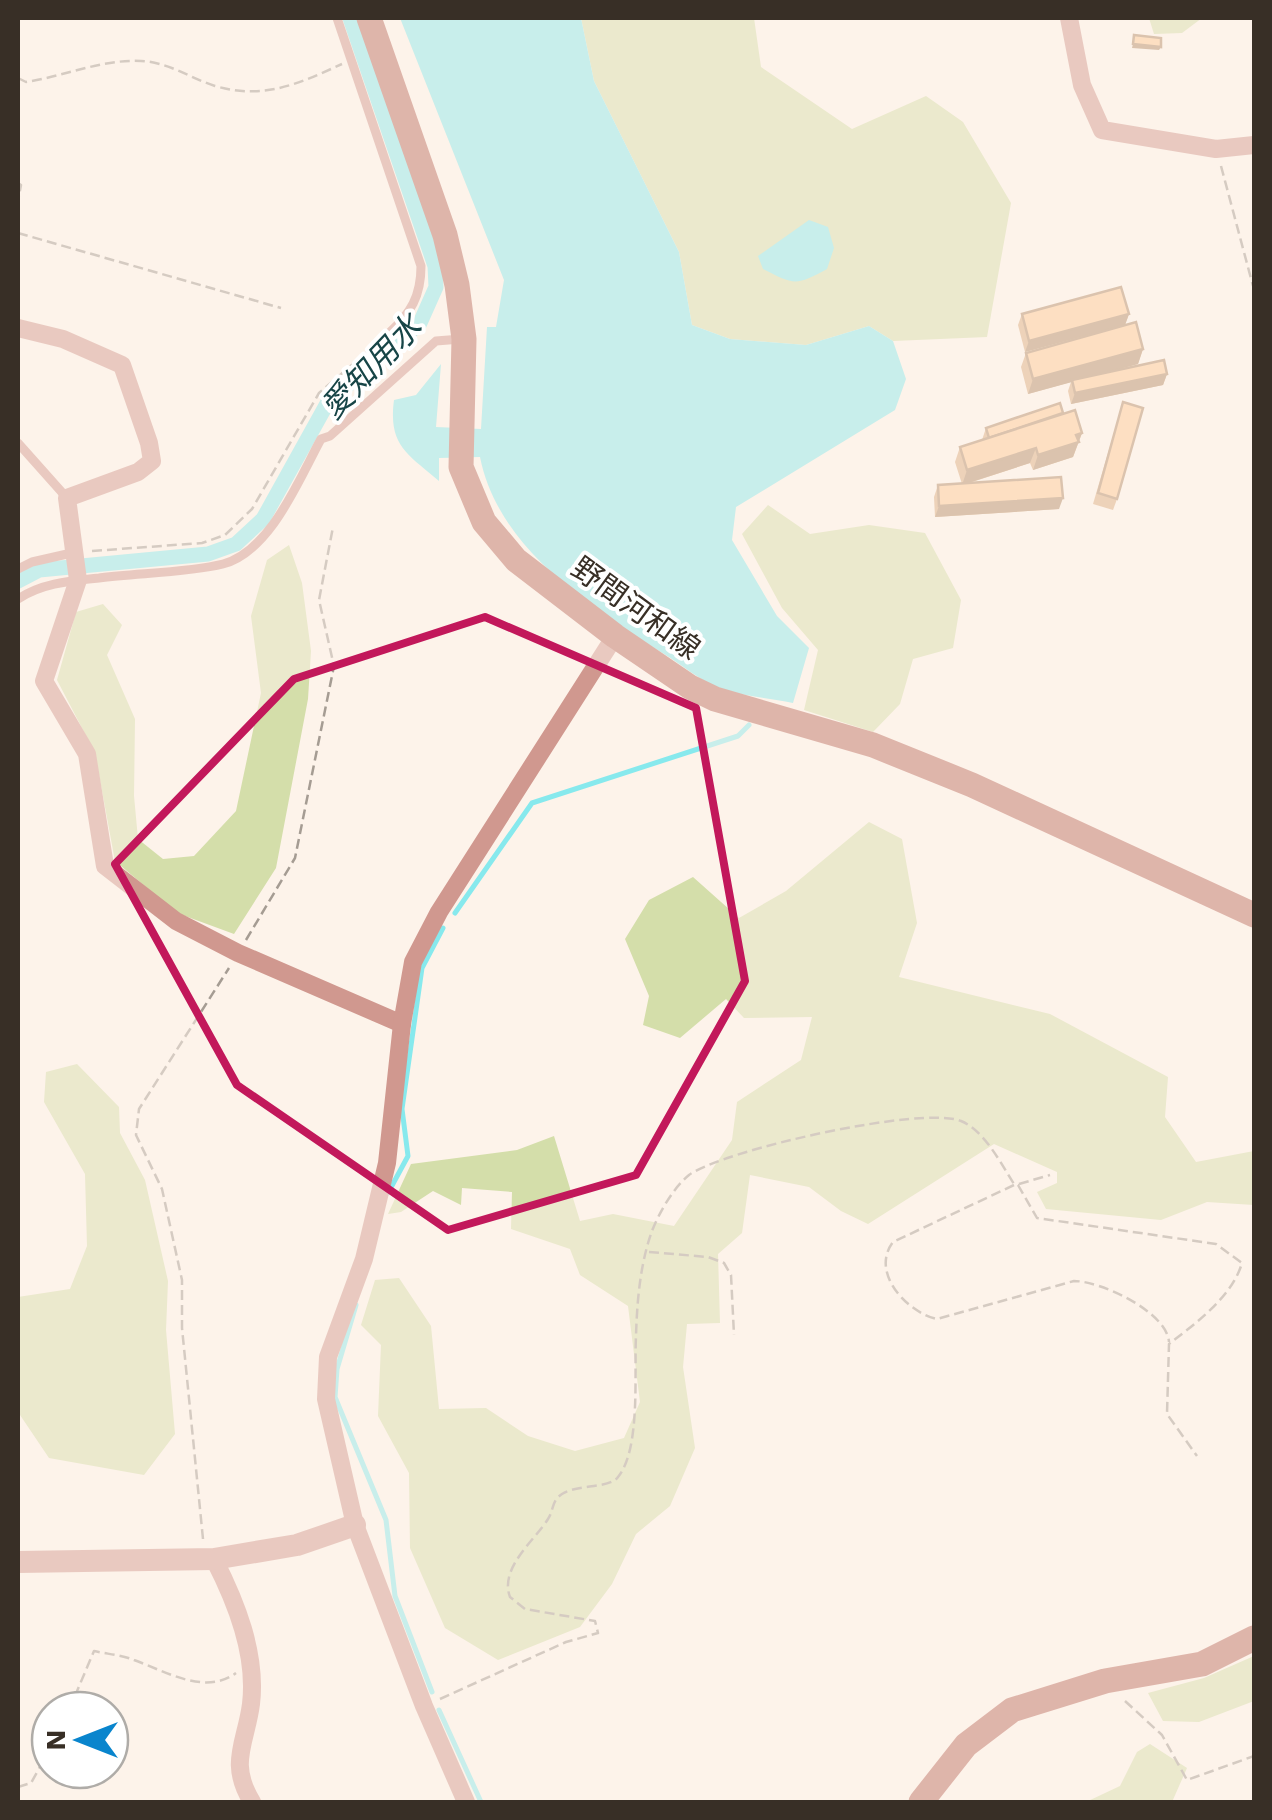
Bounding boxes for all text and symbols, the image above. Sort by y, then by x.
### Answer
water label: 愛知用水 [313,306,431,426]
street label: 野間河和線 [565,550,707,666]
north arrow [30,1690,130,1790]
text: N [39,1730,72,1750]

